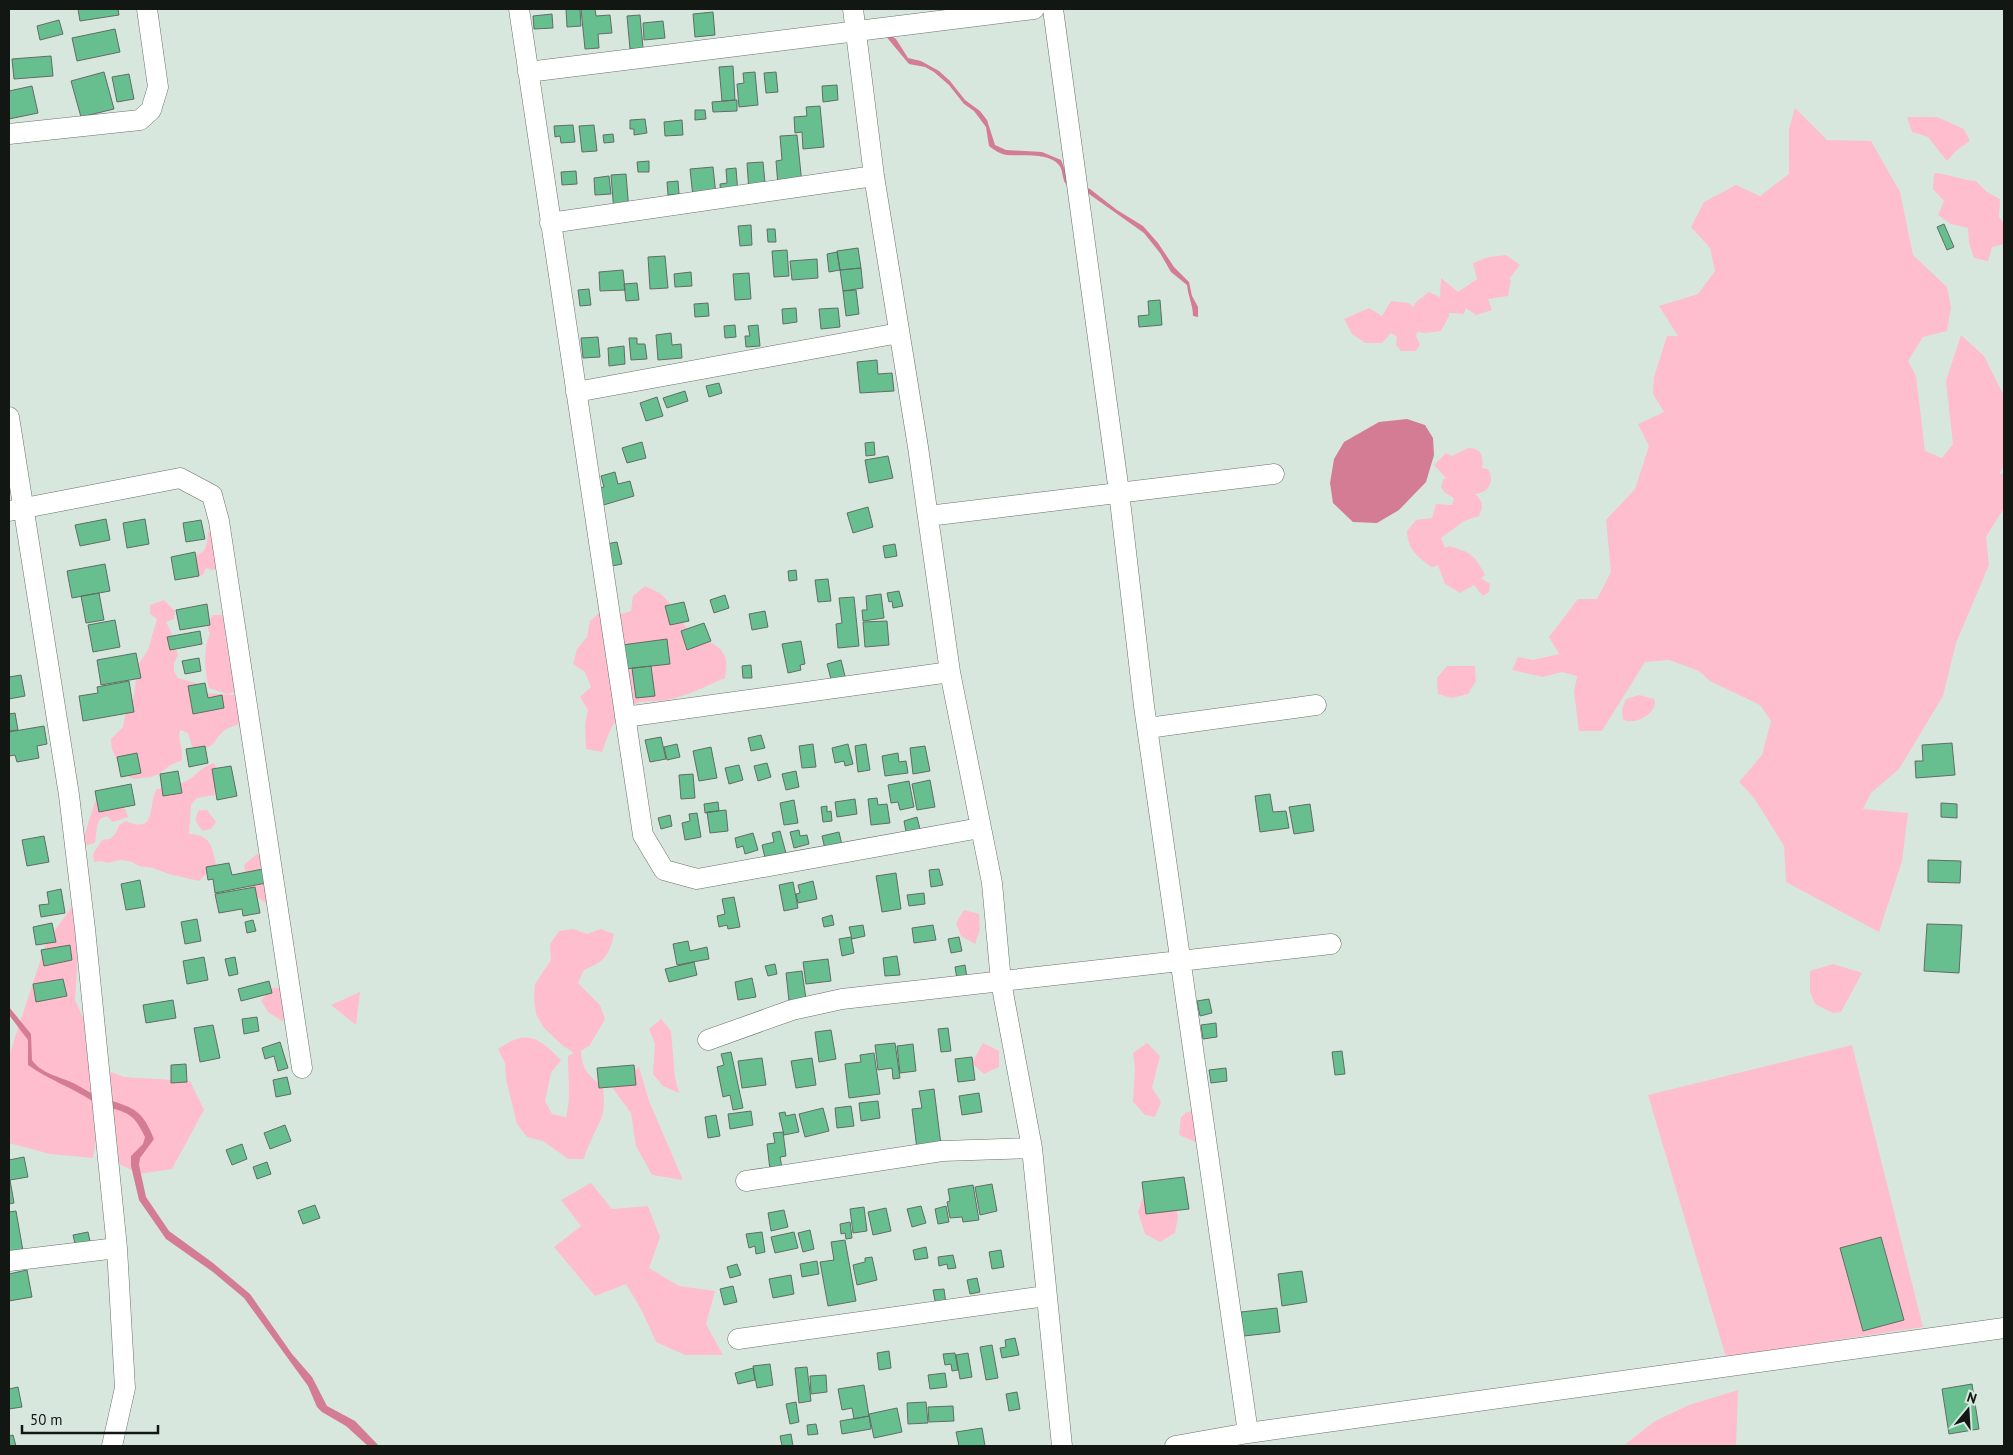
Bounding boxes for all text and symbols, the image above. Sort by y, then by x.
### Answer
north arrow [1943,1385,1993,1435]
text: N [1965,1388,1979,1408]
scale bar [22,1402,159,1434]
text: 50 m [30,1410,63,1429]

